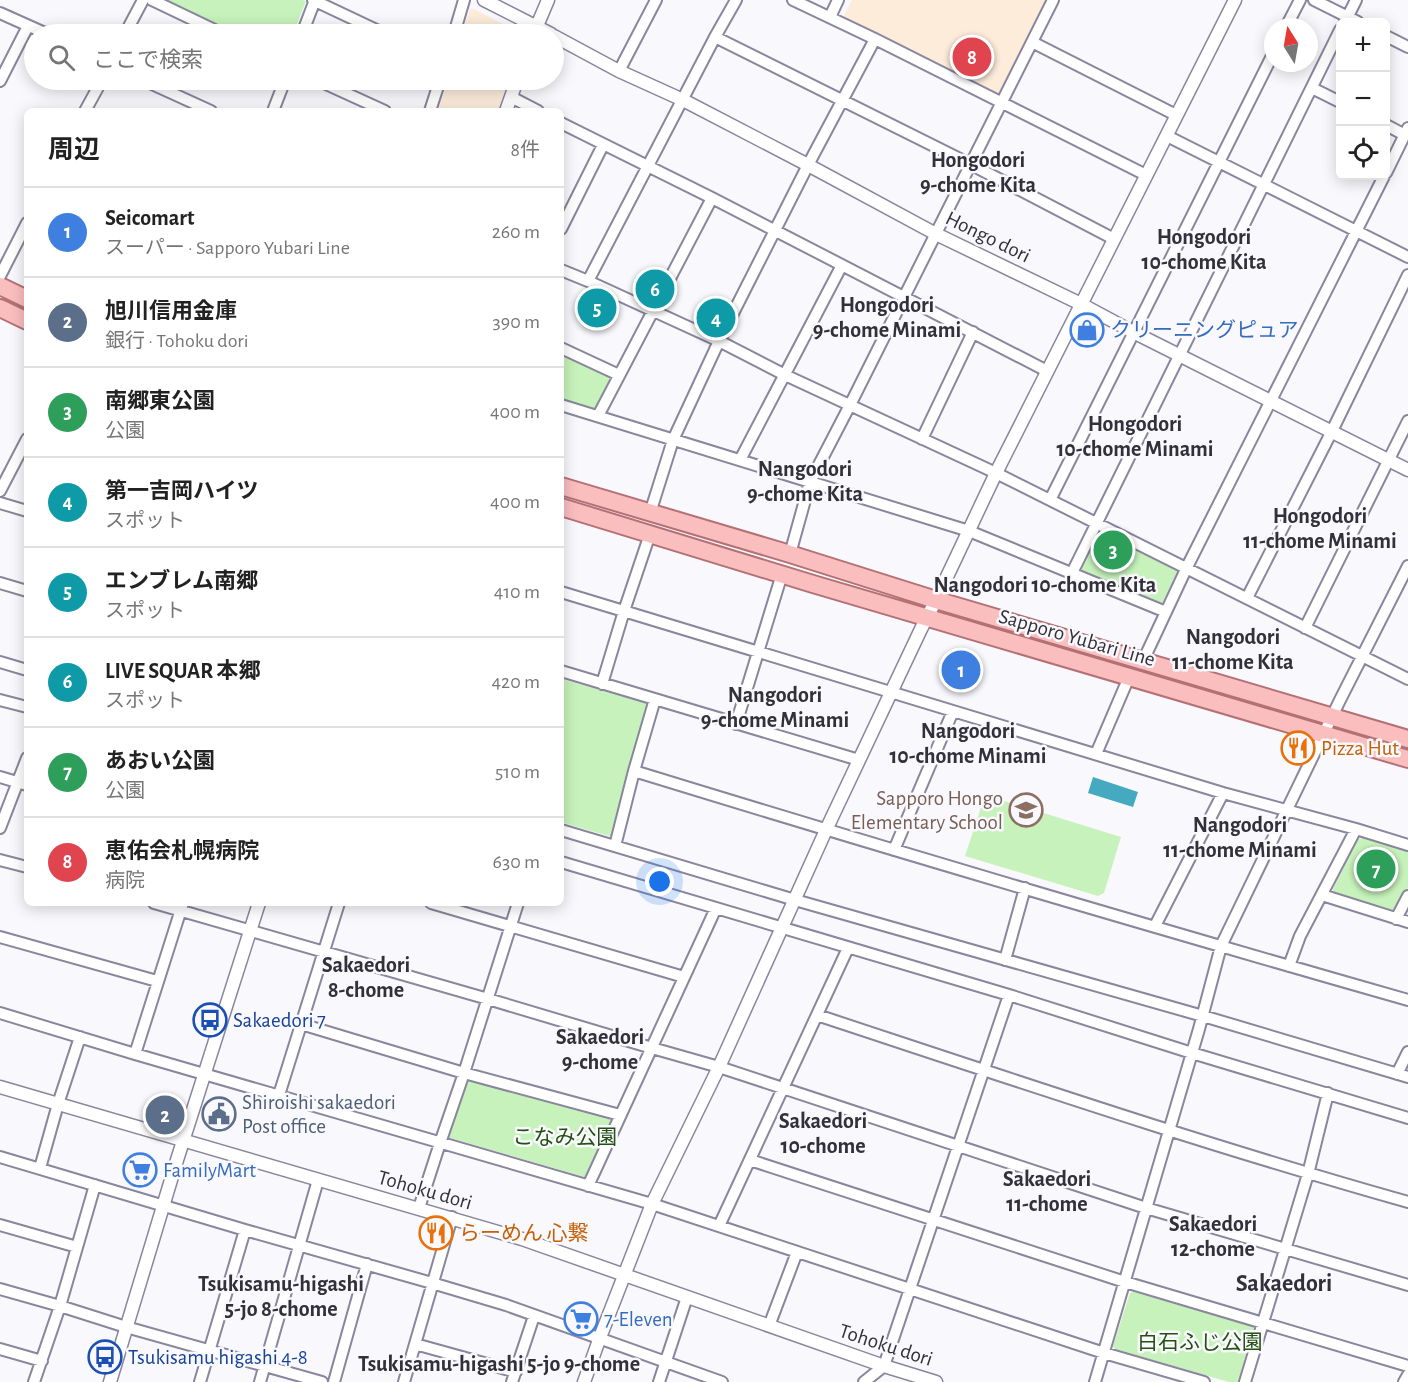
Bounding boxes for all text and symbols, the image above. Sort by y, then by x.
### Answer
north arrow [1264,18,1318,72]
map controls [1336,18,1390,180]
button: + [1336,18,1390,72]
search box [24,24,564,90]
pin: 8 [952,34,992,80]
icon: search [45,41,78,74]
text: ここで検索 [93,49,203,71]
button: − [1336,72,1390,126]
button: locate [1336,126,1390,180]
text: 周辺 [48,137,100,163]
text: 8件 [511,140,540,160]
district label: Hongodori 9-chome Kita [920,149,1037,196]
text: Seicomart [105,207,194,229]
street label: Hongo dori [942,207,1034,267]
text: 1 [64,222,71,242]
text: 260 m [492,222,540,242]
district label: Hongodori 10-chome Kita [1142,226,1267,273]
text: スーパー · Sapporo Yubari Line [105,238,350,258]
pin: 6 [636,266,674,312]
pin: 5 [578,286,616,330]
district label: Hongodori 9-chome Minami [813,294,961,341]
pin: 4 [696,296,736,340]
text: 旭川信用金庫 [105,300,237,322]
text: 2 [63,312,72,332]
text: 390 m [493,312,540,332]
shop icon: クリーニングピュア [1069,312,1105,348]
place label: クリーニングピュア [1110,319,1299,341]
text: 銀行 · Tohoku dori [105,331,249,351]
text: 南郷東公園 [105,390,215,412]
text: 3 [63,402,72,422]
text: 400 m [490,402,540,422]
district label: Hongodori 10-chome Minami [1056,413,1214,460]
text: 公園 [105,421,145,441]
district label: Nangodori 9-chome Kita [747,458,864,505]
text: 第一吉岡ハイツ [105,480,259,502]
text: 4 [62,492,73,512]
text: 400 m [490,492,540,512]
district label: Hongodori 11-chome Minami [1243,505,1397,552]
text: スポット [105,511,185,531]
pin: 3 [1094,528,1132,572]
text: エンブレム南郷 [105,570,258,592]
district label: Nangodori 10-chome Kita [934,574,1157,596]
text: 5 [63,582,72,602]
text: 410 m [494,582,540,602]
text: スポット [105,601,185,621]
street label: Sapporo Yubari Line [996,606,1158,670]
district label: Nangodori 11-chome Kita [1172,626,1294,673]
pin: 1 [942,648,980,692]
text: LIVE SQUAR 本郷 [105,660,260,682]
text: 6 [63,672,72,692]
text: 420 m [491,672,540,692]
district label: Nangodori 9-chome Minami [701,684,849,731]
text: スポット [105,691,185,711]
district label: Nangodori 10-chome Minami [889,720,1047,767]
restaurant icon: Pizza Hut [1280,730,1316,766]
place label: Pizza Hut [1321,738,1399,759]
text: あおい公園 [105,750,215,772]
text: 7 [63,762,72,782]
text: 510 m [495,762,540,782]
text: 公園 [105,781,145,801]
place label: Sapporo Hongo Elementary School [851,788,1003,833]
school or university icon: Sapporo Hongo Elementary School [1008,792,1044,828]
district label: Nangodori 11-chome Minami [1163,814,1317,861]
text: 恵佑会札幌病院 [105,840,259,862]
pin: 7 [1356,846,1396,892]
text: 8 [63,852,72,872]
text: 630 m [493,852,540,872]
your location [645,867,674,896]
text: 病院 [105,871,145,891]
district label: Sakaedori 8-chome [322,954,410,1001]
bus stop icon: Sakaedori 7 [192,1002,228,1038]
place label: Sakaedori 7 [233,1010,326,1031]
district label: Sakaedori 9-chome [556,1026,644,1073]
pin: 2 [146,1092,184,1138]
place label: Shiroishi sakaedori Post office [242,1092,396,1137]
public building icon: Shiroishi sakaedori Post office [201,1096,237,1132]
district label: Sakaedori 10-chome [779,1110,867,1157]
park label: こなみ公園 [513,1127,618,1148]
supermarket icon: FamilyMart [122,1152,158,1188]
place label: FamilyMart [163,1160,256,1181]
street label: Tohoku dori [375,1167,475,1213]
district label: Sakaedori 11-chome [1003,1168,1091,1215]
district label: Sakaedori 12-chome [1169,1213,1257,1260]
restaurant icon: らーめん 心繋 [418,1215,454,1251]
place label: らーめん 心繋 [459,1222,588,1244]
district label: Sakaedori [1236,1272,1332,1296]
district label: Tsukisamu-higashi 5-jo 8-chome [198,1273,364,1321]
supermarket icon: 7-Eleven [563,1301,599,1337]
place label: 7-Eleven [604,1309,673,1330]
street label: Tohoku dori [837,1320,935,1370]
park label: 白石ふじ公園 [1137,1331,1263,1353]
bus stop icon: Tsukisamu higashi 4-8 [87,1339,123,1375]
place label: Tsukisamu higashi 4-8 [128,1347,308,1368]
district label: Tsukisamu-higashi 5-jo 9-chome [358,1353,640,1376]

